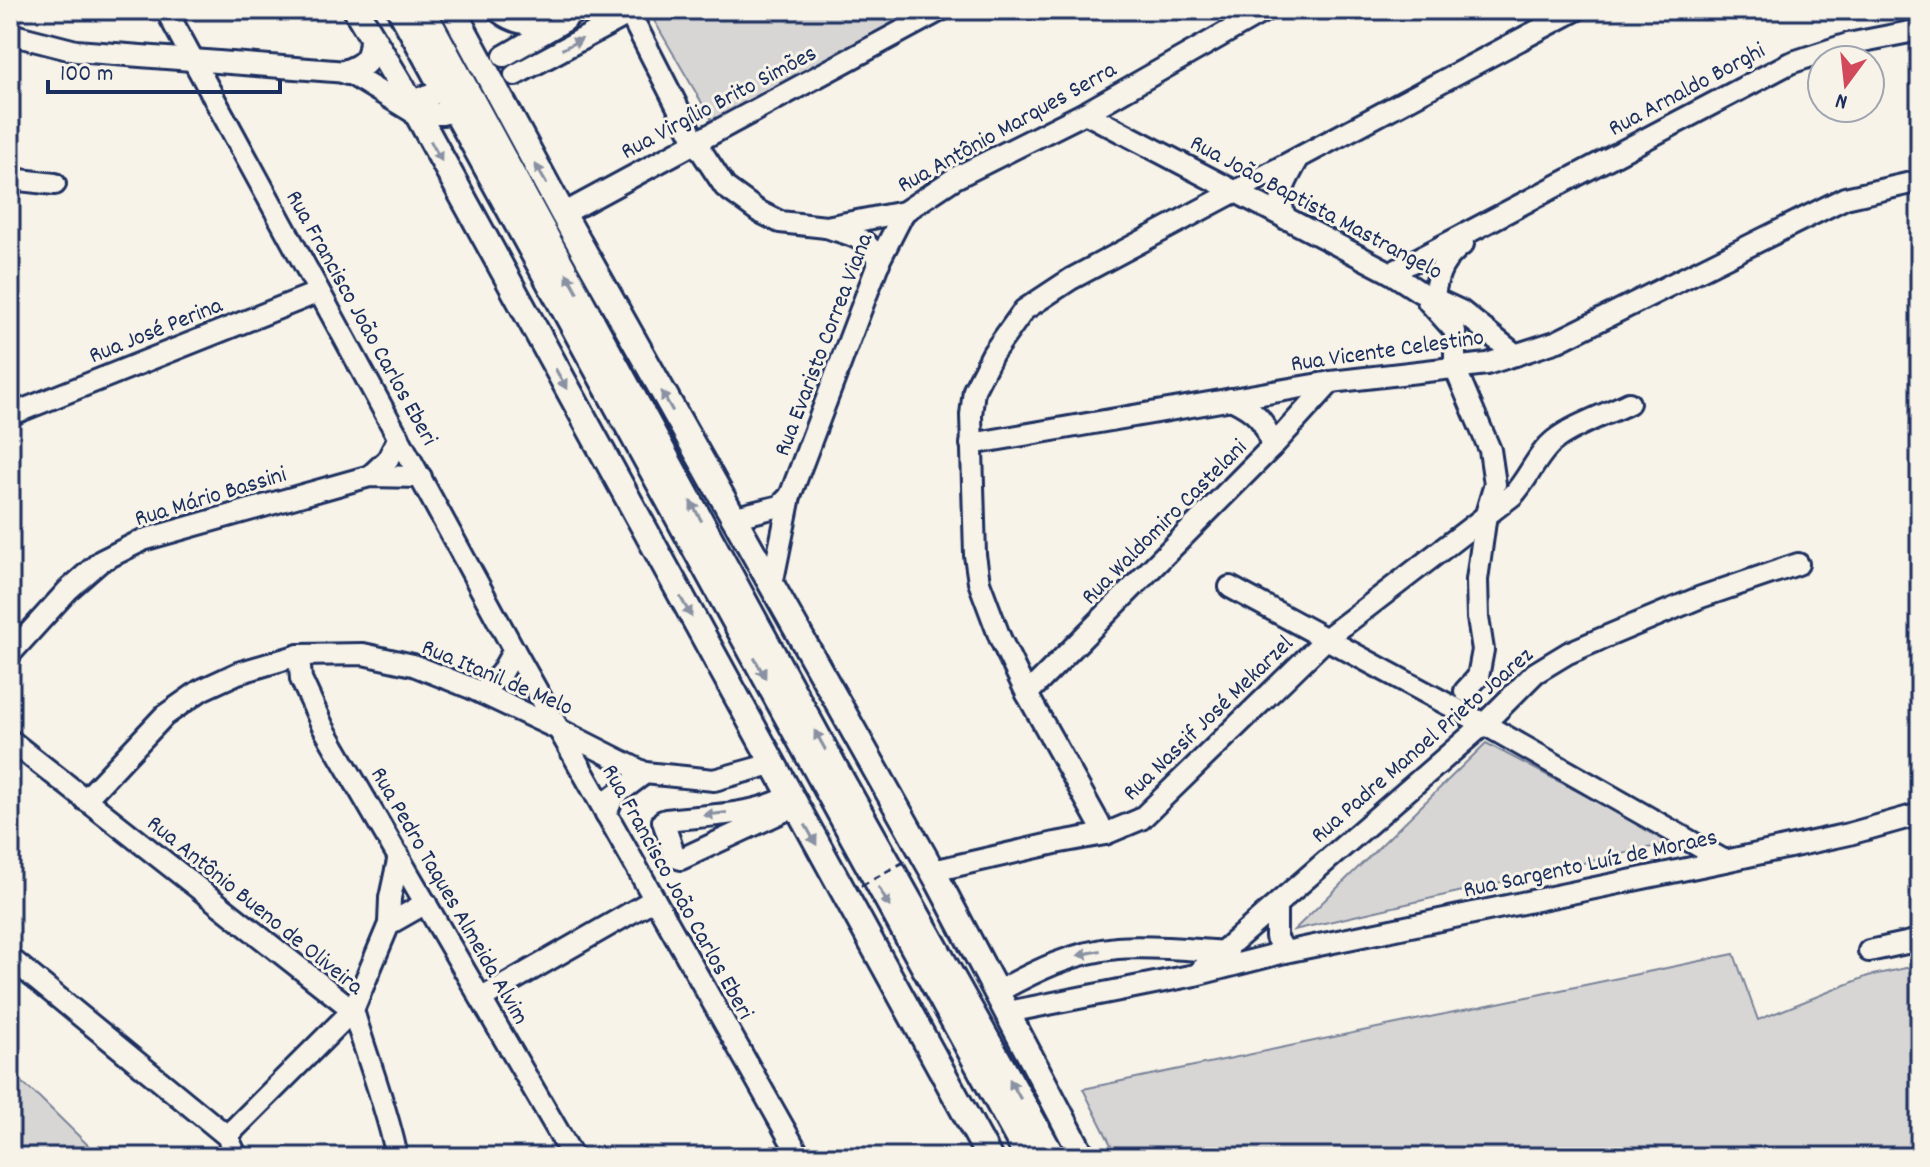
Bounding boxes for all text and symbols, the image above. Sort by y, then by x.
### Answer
street label: Rua Arnaldo Borghi [1603,35,1772,146]
one-way arrow [561,38,584,51]
street label: Rua Virgílio Brito Simões [615,38,823,170]
scale bar [48,44,280,94]
north arrow [1806,44,1886,124]
street label: Rua Antônio Marques Serra [892,54,1124,203]
text: 100 m [60,58,113,92]
text: N [1832,84,1851,116]
street label: Rua João Baptista Mastrangelo [1183,127,1448,290]
one-way arrow [429,140,443,162]
one-way arrow [534,162,547,185]
street label: Rua Francisco João Carlos Eberi [276,185,445,452]
street label: Rua Evaristo Correa Viana [767,228,883,462]
one-way arrow [565,272,579,294]
street label: Rua José Perina [84,289,229,374]
street label: Rua Vicente Celestino [1289,322,1486,382]
one-way arrow [554,368,568,390]
one-way arrow [660,390,674,412]
street label: Rua Waldomiro Castelani [1074,432,1256,614]
street label: Rua Mário Bassini [131,459,291,537]
one-way arrow [690,500,704,522]
one-way arrow [679,596,693,618]
street label: Rua Nassif José Mekarzel [1116,628,1302,810]
street label: Rua Itanil de Melo [416,632,578,726]
street label: Rua Padre Manoel Prieto Joarez [1304,640,1542,853]
one-way arrow [753,657,767,679]
one-way arrow [813,729,827,751]
street label: Rua Francisco João Carlos Eberi [592,759,761,1026]
street label: Rua Pedro Taques Almeida Alvim [361,761,536,1032]
street label: Rua Antônio Bueno de Oliveira [138,808,370,1005]
one-way arrow [702,808,727,821]
street label: Rua Sargento Luíz de Moraes [1461,821,1721,908]
one-way arrow [804,824,818,846]
one-way arrow [877,885,891,908]
one-way arrow [1077,947,1102,960]
one-way arrow [1008,1078,1022,1100]

